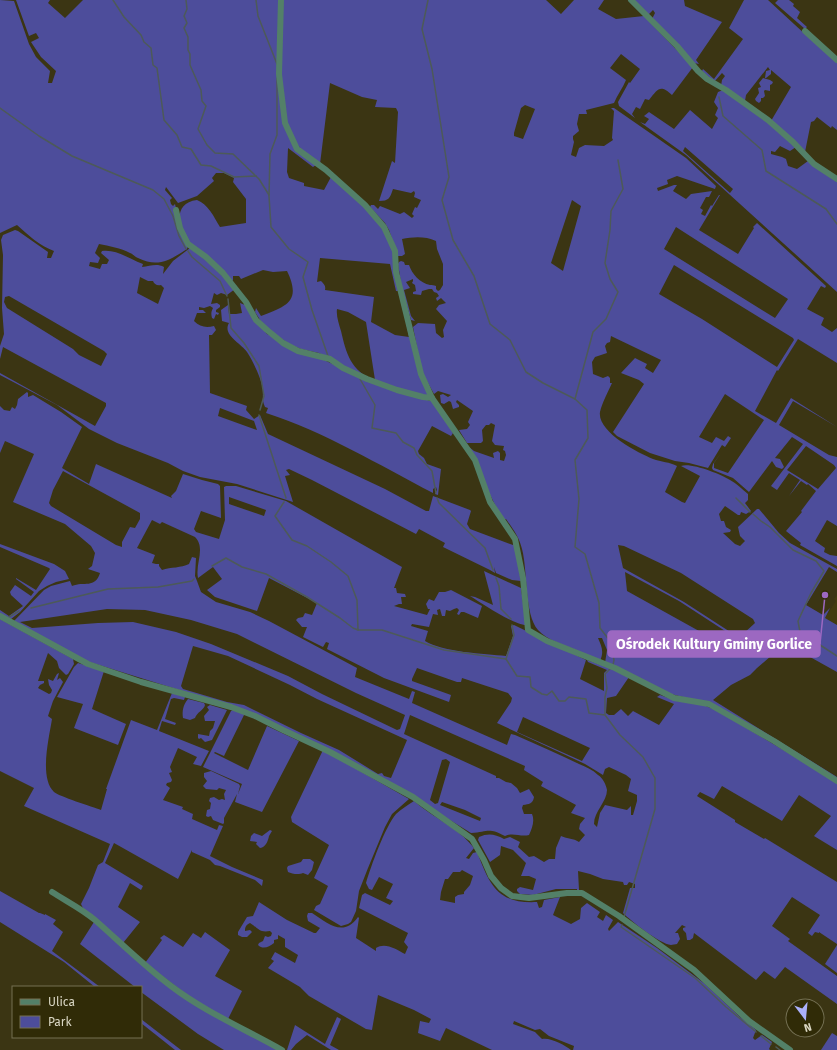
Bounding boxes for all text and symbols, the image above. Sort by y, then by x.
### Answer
callout: Ośrodek Kultury Gminy Gorlice [608,631,820,657]
text: Ośrodek Kultury Gminy Gorlice [616,636,812,653]
legend [12,986,142,1038]
text: Ulica [48,995,75,1009]
north arrow [785,998,825,1038]
text: Park [48,1015,72,1029]
text: N [802,1020,813,1034]

